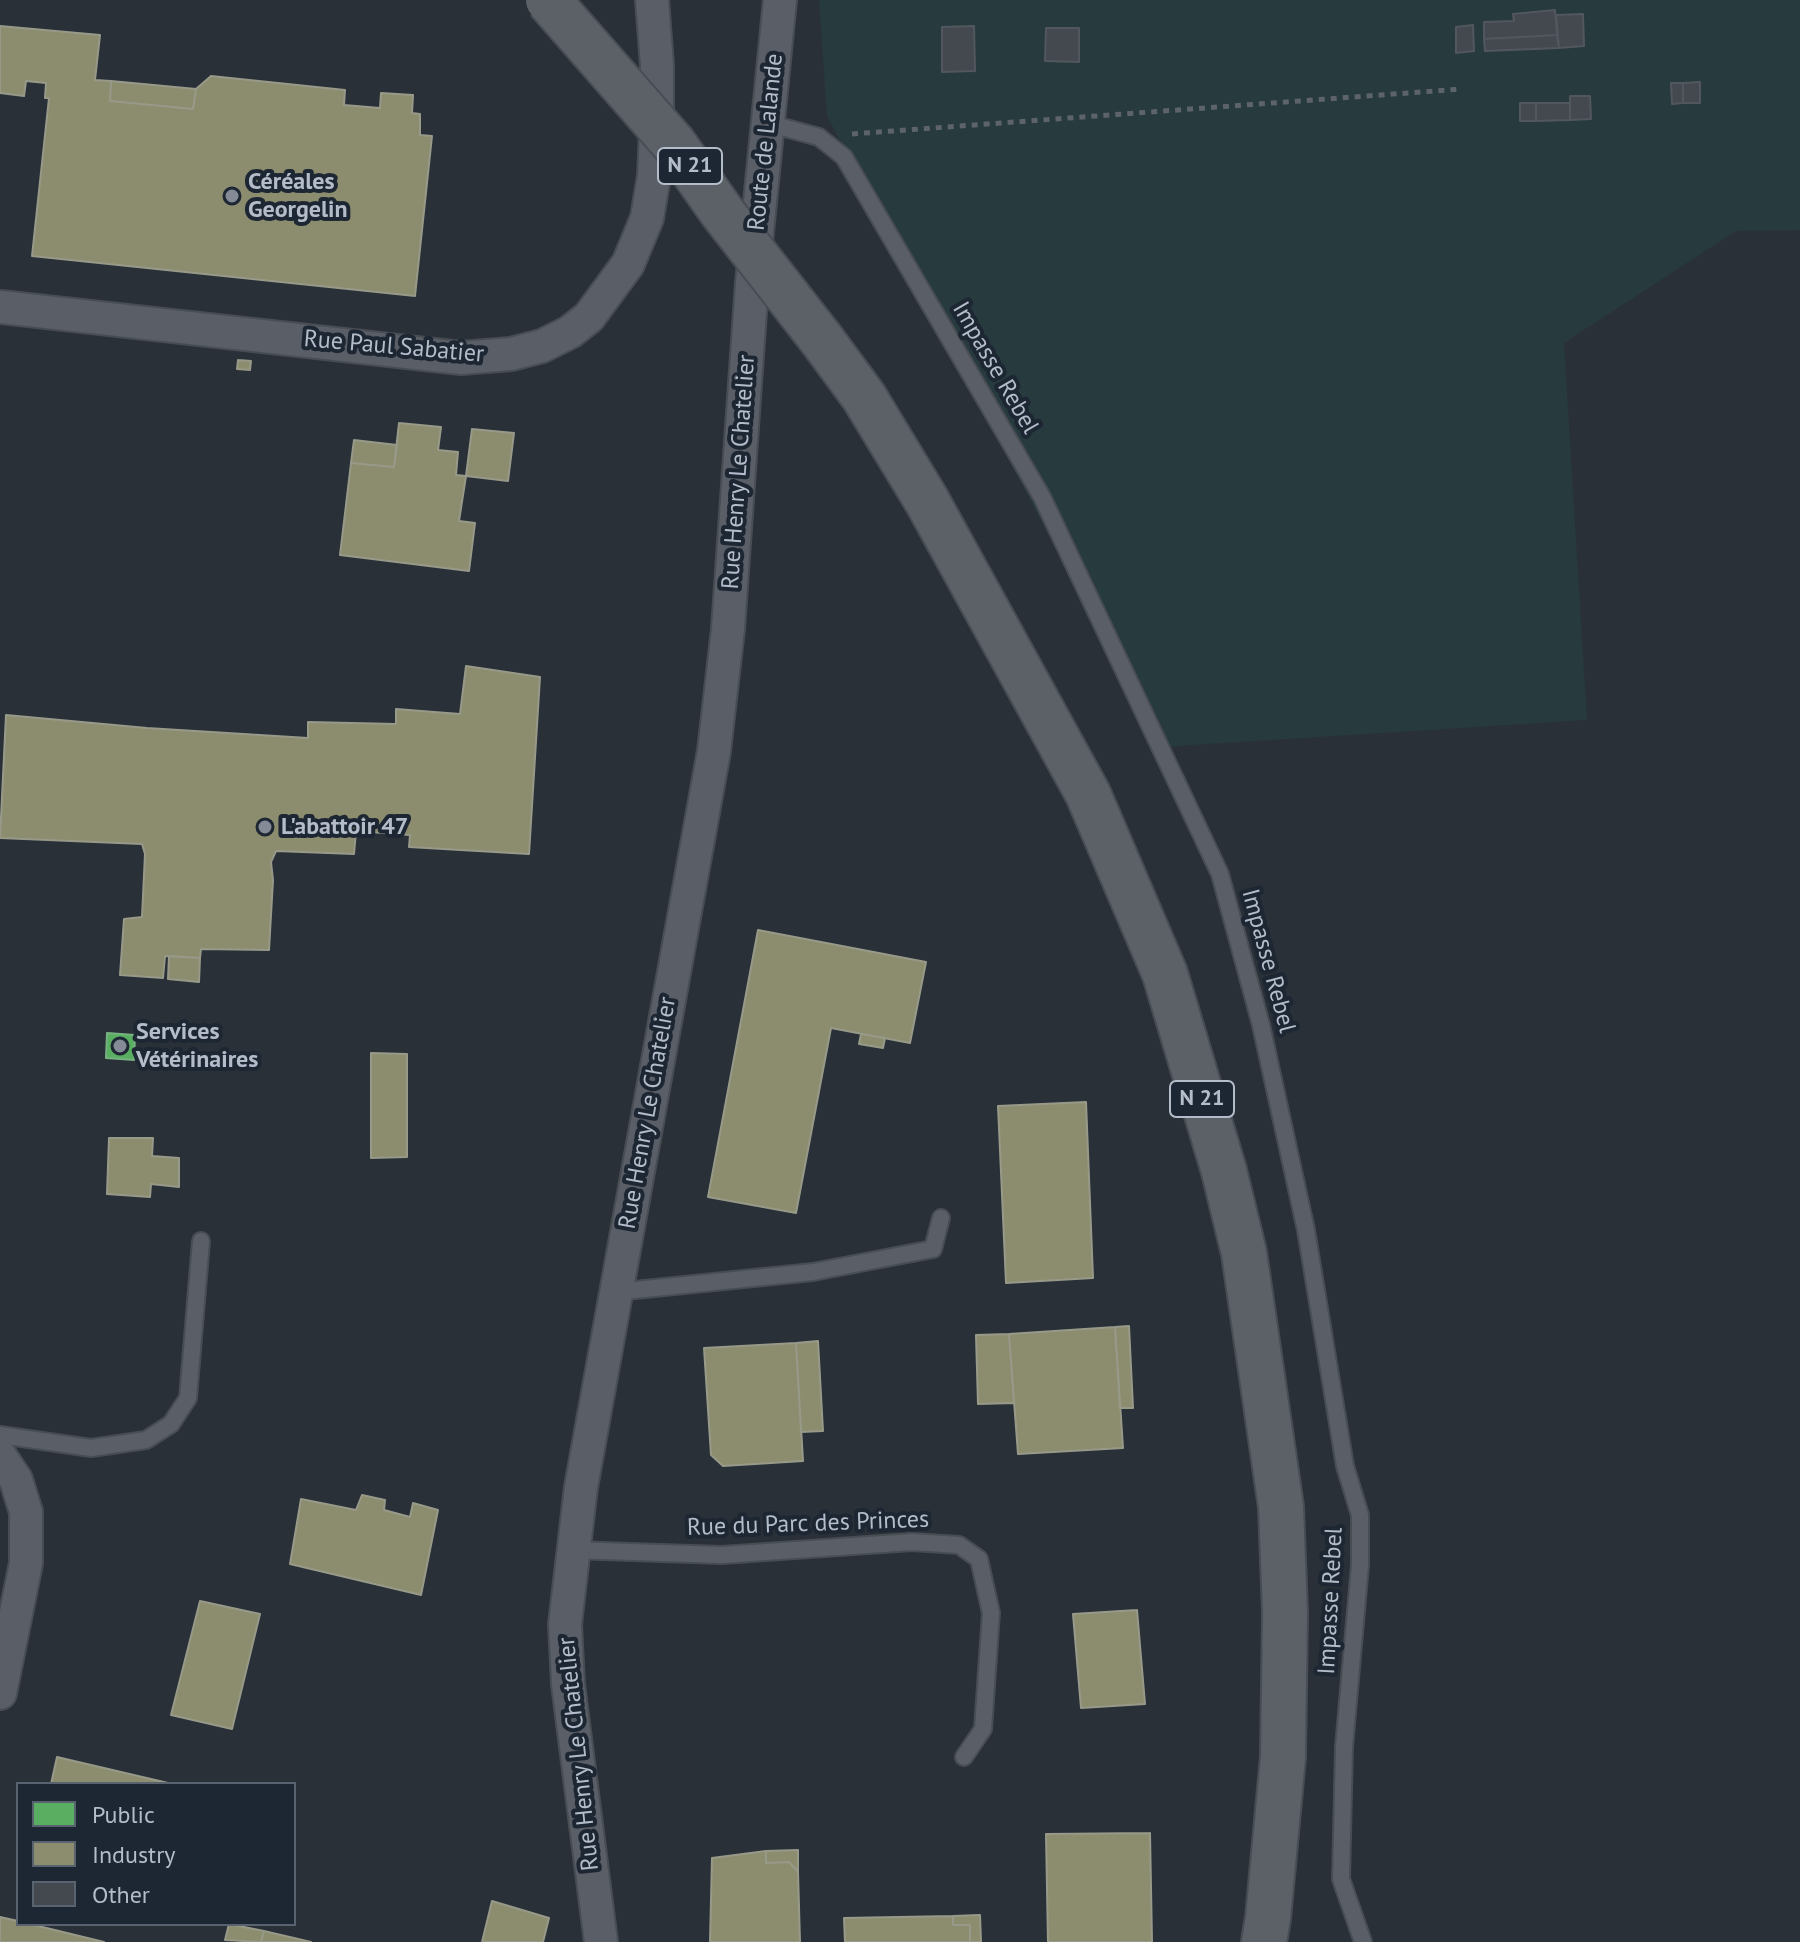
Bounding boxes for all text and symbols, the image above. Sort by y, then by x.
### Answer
street label: Route de Lalande [742,52,790,232]
road number: N 21 [658,148,722,184]
place label: Céréales Georgelin [248,168,348,224]
marker: Céréales Georgelin [223,187,241,205]
street label: Impasse Rebel [946,297,1044,439]
street label: Rue Paul Sabatier [303,325,485,369]
street label: Rue Henry Le Chatelier [716,354,762,590]
place label: L'abattoir 47 [281,813,408,841]
marker: L'abattoir 47 [256,818,274,836]
street label: Impasse Rebel [1235,886,1301,1036]
street label: Rue Henry Le Chatelier [613,995,683,1231]
place label: Services Vétérinaires [136,1018,258,1074]
marker: Services Vétérinaires [111,1037,129,1055]
road number: N 21 [1170,1081,1234,1117]
street label: Rue du Parc des Princes [686,1505,930,1543]
street label: Impasse Rebel [1313,1527,1349,1675]
street label: Rue Henry Le Chatelier [552,1636,606,1872]
legend [16,1782,296,1926]
text: Public [92,1799,155,1830]
text: Industry [92,1839,176,1870]
text: Other [92,1879,150,1910]

